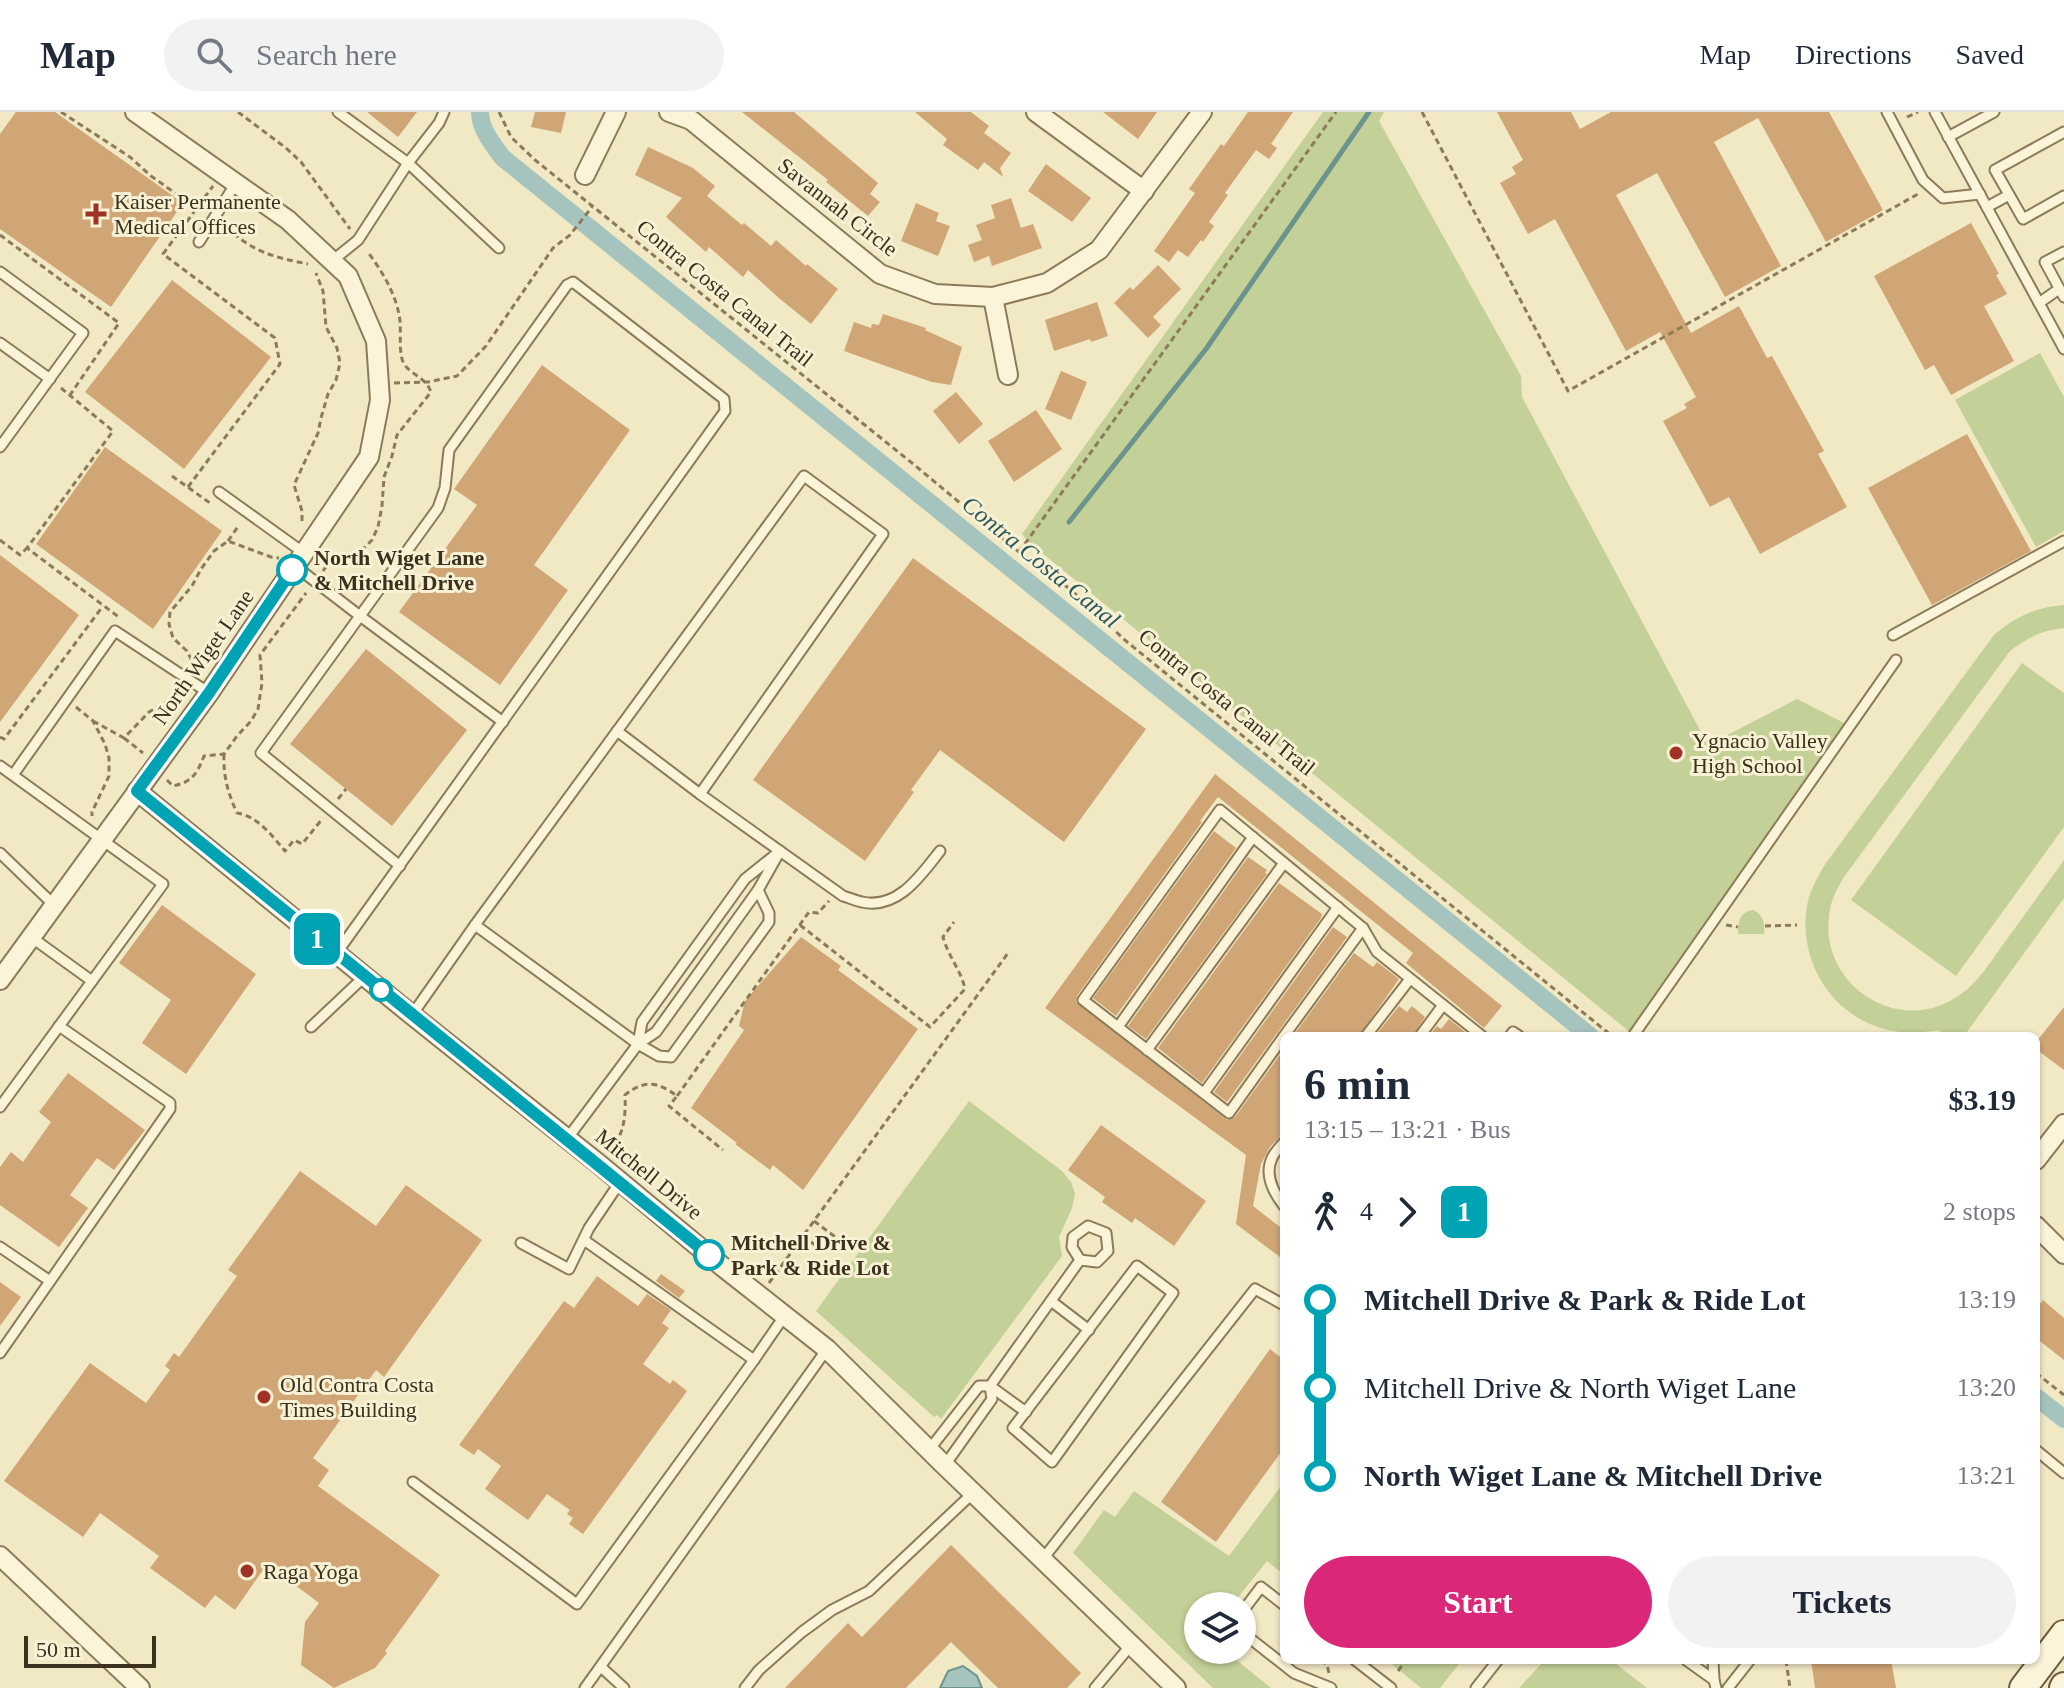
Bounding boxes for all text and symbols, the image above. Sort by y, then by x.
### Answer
search box [164,19,724,91]
icon: search [192,33,236,77]
text: Map [40,34,116,76]
text: Search here [256,38,397,71]
text: Map [1700,39,1751,70]
text: Directions [1795,39,1912,70]
text: Saved [1956,39,2024,70]
street label: Savannah Circle [773,153,903,261]
place label: Kaiser Permanente Medical Offices [114,189,281,239]
marker: Kaiser Permanente Medical Offices [85,203,107,225]
street label: Contra Costa Canal Trail [632,214,818,372]
water label: Contra Costa Canal [957,491,1125,634]
place label: North Wiget Lane & Mitchell Drive [314,545,485,595]
marker: North Wiget Lane & Mitchell Drive [277,555,307,585]
street label: North Wiget Lane [147,585,259,729]
street label: Contra Costa Canal Trail [1134,623,1320,781]
place label: Ygnacio Valley High School [1692,728,1828,778]
marker: Ygnacio Valley High School [1667,744,1685,762]
line badge: 1 [291,913,343,965]
text: 1 [310,923,324,954]
unlabelled marker [370,979,392,1001]
text: 6 min [1304,1060,1410,1109]
text: $3.19 [1949,1083,2016,1116]
text: 13:15 – 13:21 · Bus [1304,1115,1511,1144]
street label: Mitchell Drive [591,1123,707,1225]
icon: walk [1304,1190,1348,1234]
icon: forward [1385,1190,1429,1234]
text: 1 [1457,1196,1471,1227]
text: 4 [1360,1197,1373,1226]
text: 2 stops [1943,1197,2016,1226]
place label: Mitchell Drive & Park & Ride Lot [731,1230,891,1280]
marker: Mitchell Drive & Park & Ride Lot [694,1240,724,1270]
text: Mitchell Drive & Park & Ride Lot [1364,1283,1806,1316]
text: 13:19 [1957,1285,2016,1314]
text: Mitchell Drive & North Wiget Lane [1364,1371,1796,1404]
place label: Old Contra Costa Times Building [280,1372,434,1422]
text: 13:20 [1957,1373,2016,1402]
marker: Old Contra Costa Times Building [255,1388,273,1406]
text: North Wiget Lane & Mitchell Drive [1364,1459,1822,1492]
text: 13:21 [1957,1461,2016,1490]
button: Start [1304,1556,1652,1648]
button: Tickets [1668,1556,2016,1648]
place label: Raga Yoga [263,1559,359,1584]
marker: Raga Yoga [238,1562,256,1580]
map controls [1184,1592,1256,1664]
button: layers [1184,1592,1256,1664]
scale bar [24,1632,156,1668]
text: 50 m [36,1637,81,1662]

